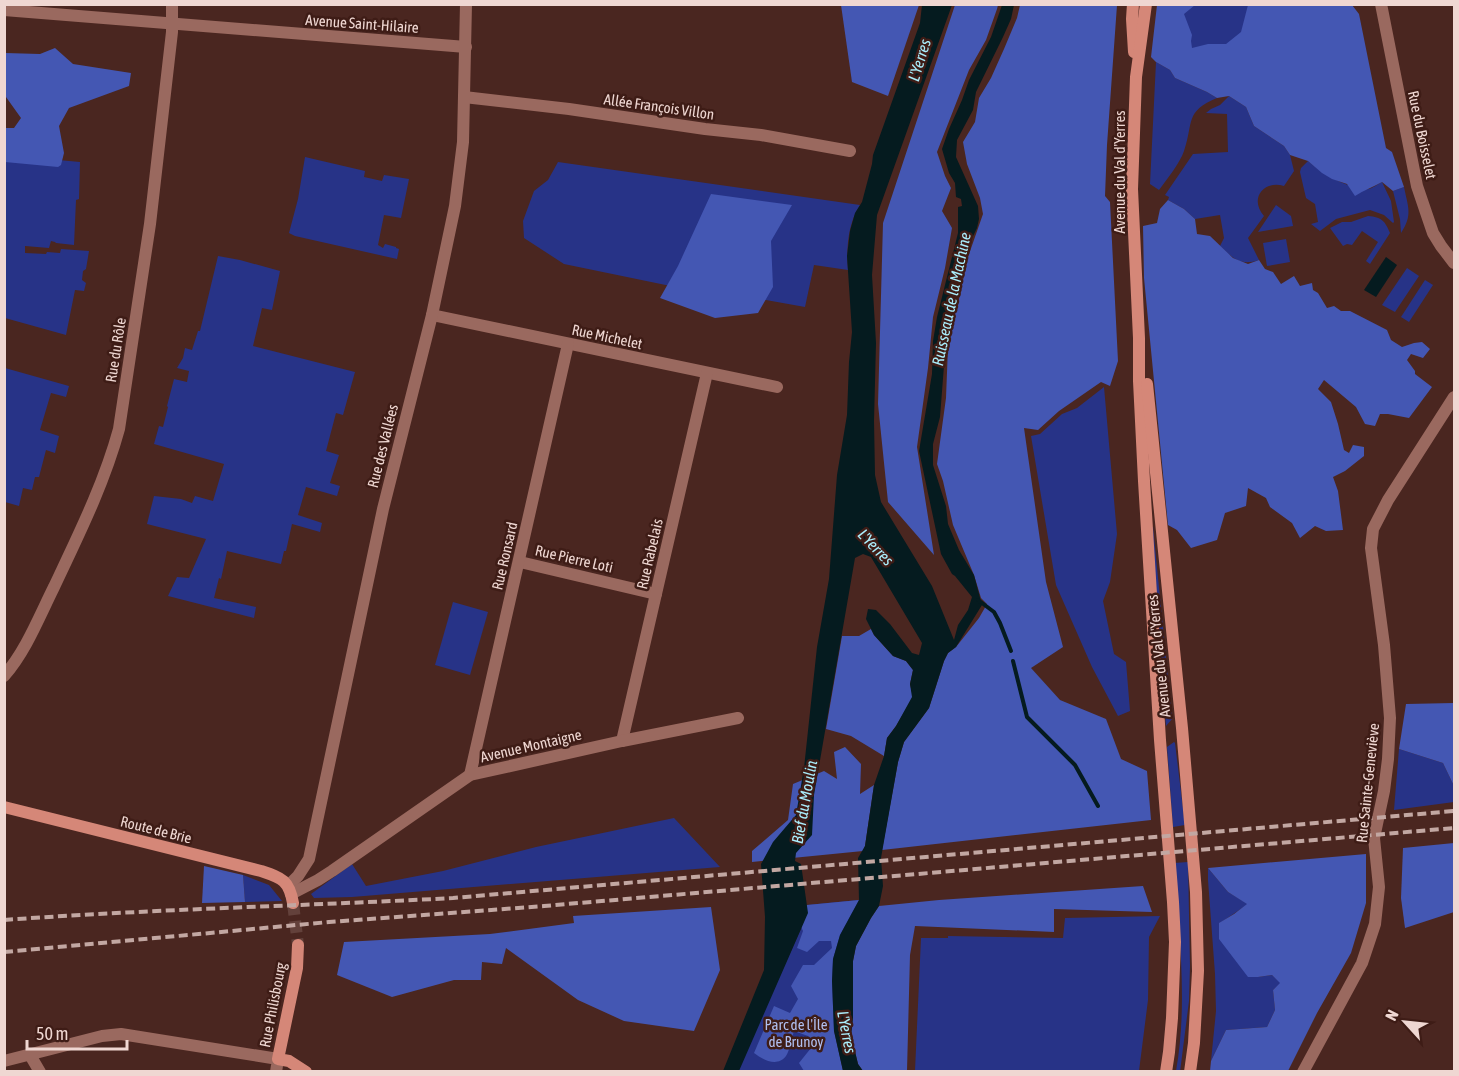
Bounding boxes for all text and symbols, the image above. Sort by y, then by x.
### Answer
street label: Avenue Saint-Hilaire [305,11,419,36]
water label: L'Yerres [904,36,934,83]
street label: Rue du Boisselet [1405,89,1440,181]
street label: Allée François Villon [603,90,715,123]
street label: Avenue du Val d'Yerres [1111,110,1128,234]
water label: Ruisseau de la Machine [928,231,974,367]
street label: Rue du Rôle [102,316,129,383]
street label: Rue Michelet [570,321,644,352]
street label: Rue des Vallées [364,402,401,489]
street label: Rue Rabelais [633,517,666,591]
street label: Rue Ronsard [488,520,521,592]
water label: L'Yerres [854,525,898,569]
street label: Rue Pierre Loti [534,541,615,576]
street label: Avenue du Val d'Yerres [1144,594,1173,718]
street label: Rue Sainte-Geneviève [1353,722,1382,844]
street label: Avenue Montaigne [479,726,583,765]
water label: Bief du Moulin [788,759,820,845]
street label: Route de Brie [119,812,194,847]
street label: Rue Philisbourg [256,960,289,1049]
north arrow [1375,992,1435,1052]
text: N [1381,1007,1402,1023]
water label: L'Yerres [834,1009,860,1055]
scale bar [27,1013,128,1051]
park label: Parc de l'Île de Brunoy [765,1016,828,1050]
text: 50 m [36,1023,68,1044]

